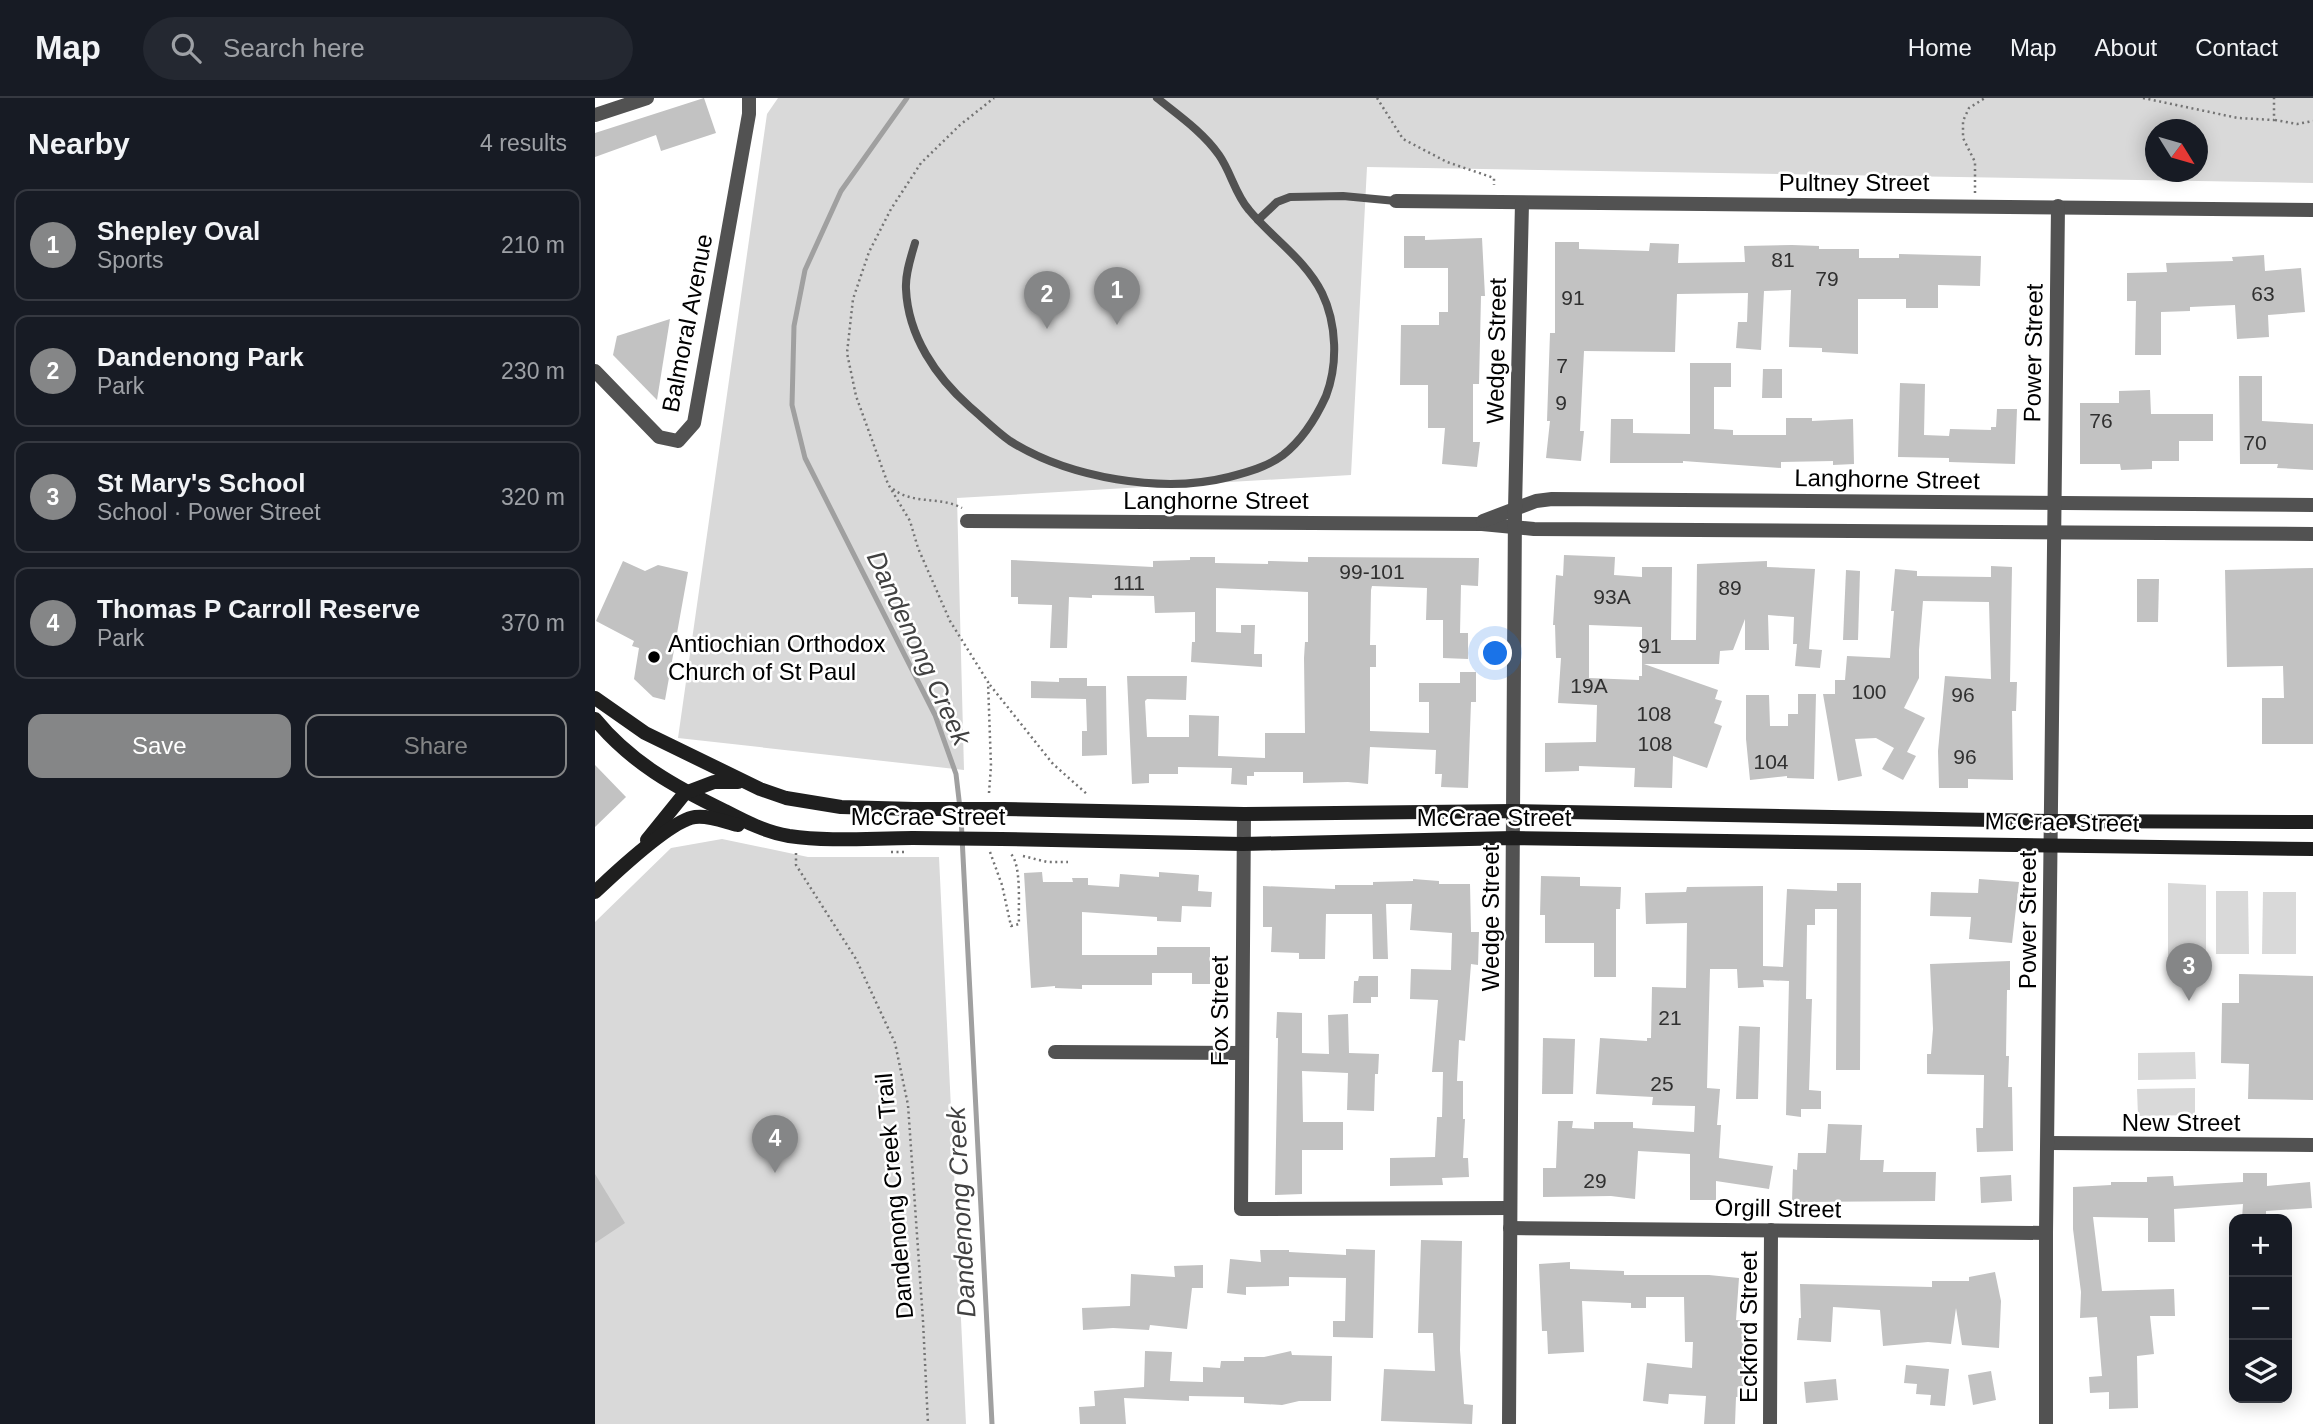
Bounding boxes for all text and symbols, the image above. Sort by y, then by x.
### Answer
search box [143,17,633,80]
text: Map [35,29,101,66]
icon: search [167,29,205,67]
text: Search here [223,33,365,63]
text: Home [1908,34,1972,61]
text: Map [2010,34,2057,61]
text: About [2095,34,2157,61]
text: Contact [2195,34,2278,61]
north arrow [2145,119,2208,182]
text: Nearby [28,127,130,160]
text: 4 results [480,130,567,156]
street label: Pultney Street [1779,169,1930,196]
text: Shepley Oval [97,216,260,246]
text: 1 [47,232,59,258]
text: 210 m [501,232,565,258]
street label: Balmoral Avenue [656,232,718,414]
text: Sports [97,247,163,273]
house number: 81 [1771,248,1795,271]
pin: 1 [1094,267,1140,325]
house number: 79 [1815,267,1839,290]
pin: 2 [1024,271,1070,329]
street label: Wedge Street [1481,277,1511,424]
house number: 63 [2251,282,2275,305]
street label: Power Street [2018,283,2048,423]
house number: 91 [1561,286,1585,309]
text: Dandenong Park [97,342,304,372]
house number: 7 [1556,354,1568,377]
text: 2 [47,358,59,384]
text: 230 m [501,358,565,384]
text: Park [97,373,144,399]
house number: 9 [1555,391,1567,414]
house number: 76 [2089,409,2113,432]
house number: 70 [2243,431,2267,454]
street label: Langhorne Street [1794,464,1980,494]
text: St Mary's School [97,468,305,498]
text: 3 [47,484,59,510]
text: 320 m [501,484,565,510]
street label: Langhorne Street [1123,487,1309,514]
text: School · Power Street [97,499,321,525]
water label: Dandenong Creek [861,546,978,752]
house number: 99-101 [1339,560,1405,583]
house number: 111 [1113,571,1145,594]
house number: 89 [1718,576,1742,599]
house number: 93A [1593,585,1631,608]
text: Thomas P Carroll Reserve [97,594,420,624]
text: 4 [47,610,59,636]
text: 370 m [501,610,565,636]
text: Park [97,625,144,651]
place label: Antiochian Orthodox Church of St Paul [668,630,885,685]
house number: 91 [1638,634,1662,657]
your location [1478,636,1512,670]
marker: Antiochian Orthodox Church of St Paul [646,649,662,665]
house number: 19A [1570,674,1608,697]
house number: 100 [1851,680,1887,703]
house number: 96 [1951,683,1975,706]
house number: 108 [1636,702,1672,725]
button: Save [28,714,291,778]
button: Share [305,714,567,778]
house number: 108 [1637,732,1673,755]
house number: 96 [1953,745,1977,768]
house number: 104 [1753,750,1789,773]
street label: McCrae Street [851,803,1006,830]
street label: McCrae Street [1417,804,1572,831]
street label: McCrae Street [1984,807,2140,837]
street label: Wedge Street [1477,845,1504,991]
street label: Power Street [2014,850,2041,989]
pin: 3 [2166,943,2212,1001]
street label: Fox Street [1206,955,1233,1066]
house number: 21 [1658,1006,1682,1029]
street label: Dandenong Creek Trail [870,1072,918,1320]
house number: 25 [1650,1072,1674,1095]
water label: Dandenong Creek [940,1104,982,1318]
street label: New Street [2122,1109,2241,1136]
pin: 4 [752,1115,798,1173]
house number: 29 [1583,1169,1607,1192]
street label: Orgill Street [1714,1193,1842,1223]
map controls [2229,1214,2292,1403]
button: + [2229,1214,2292,1277]
street label: Eckford Street [1735,1251,1762,1403]
button: − [2229,1277,2292,1340]
button: layers [2229,1340,2292,1403]

